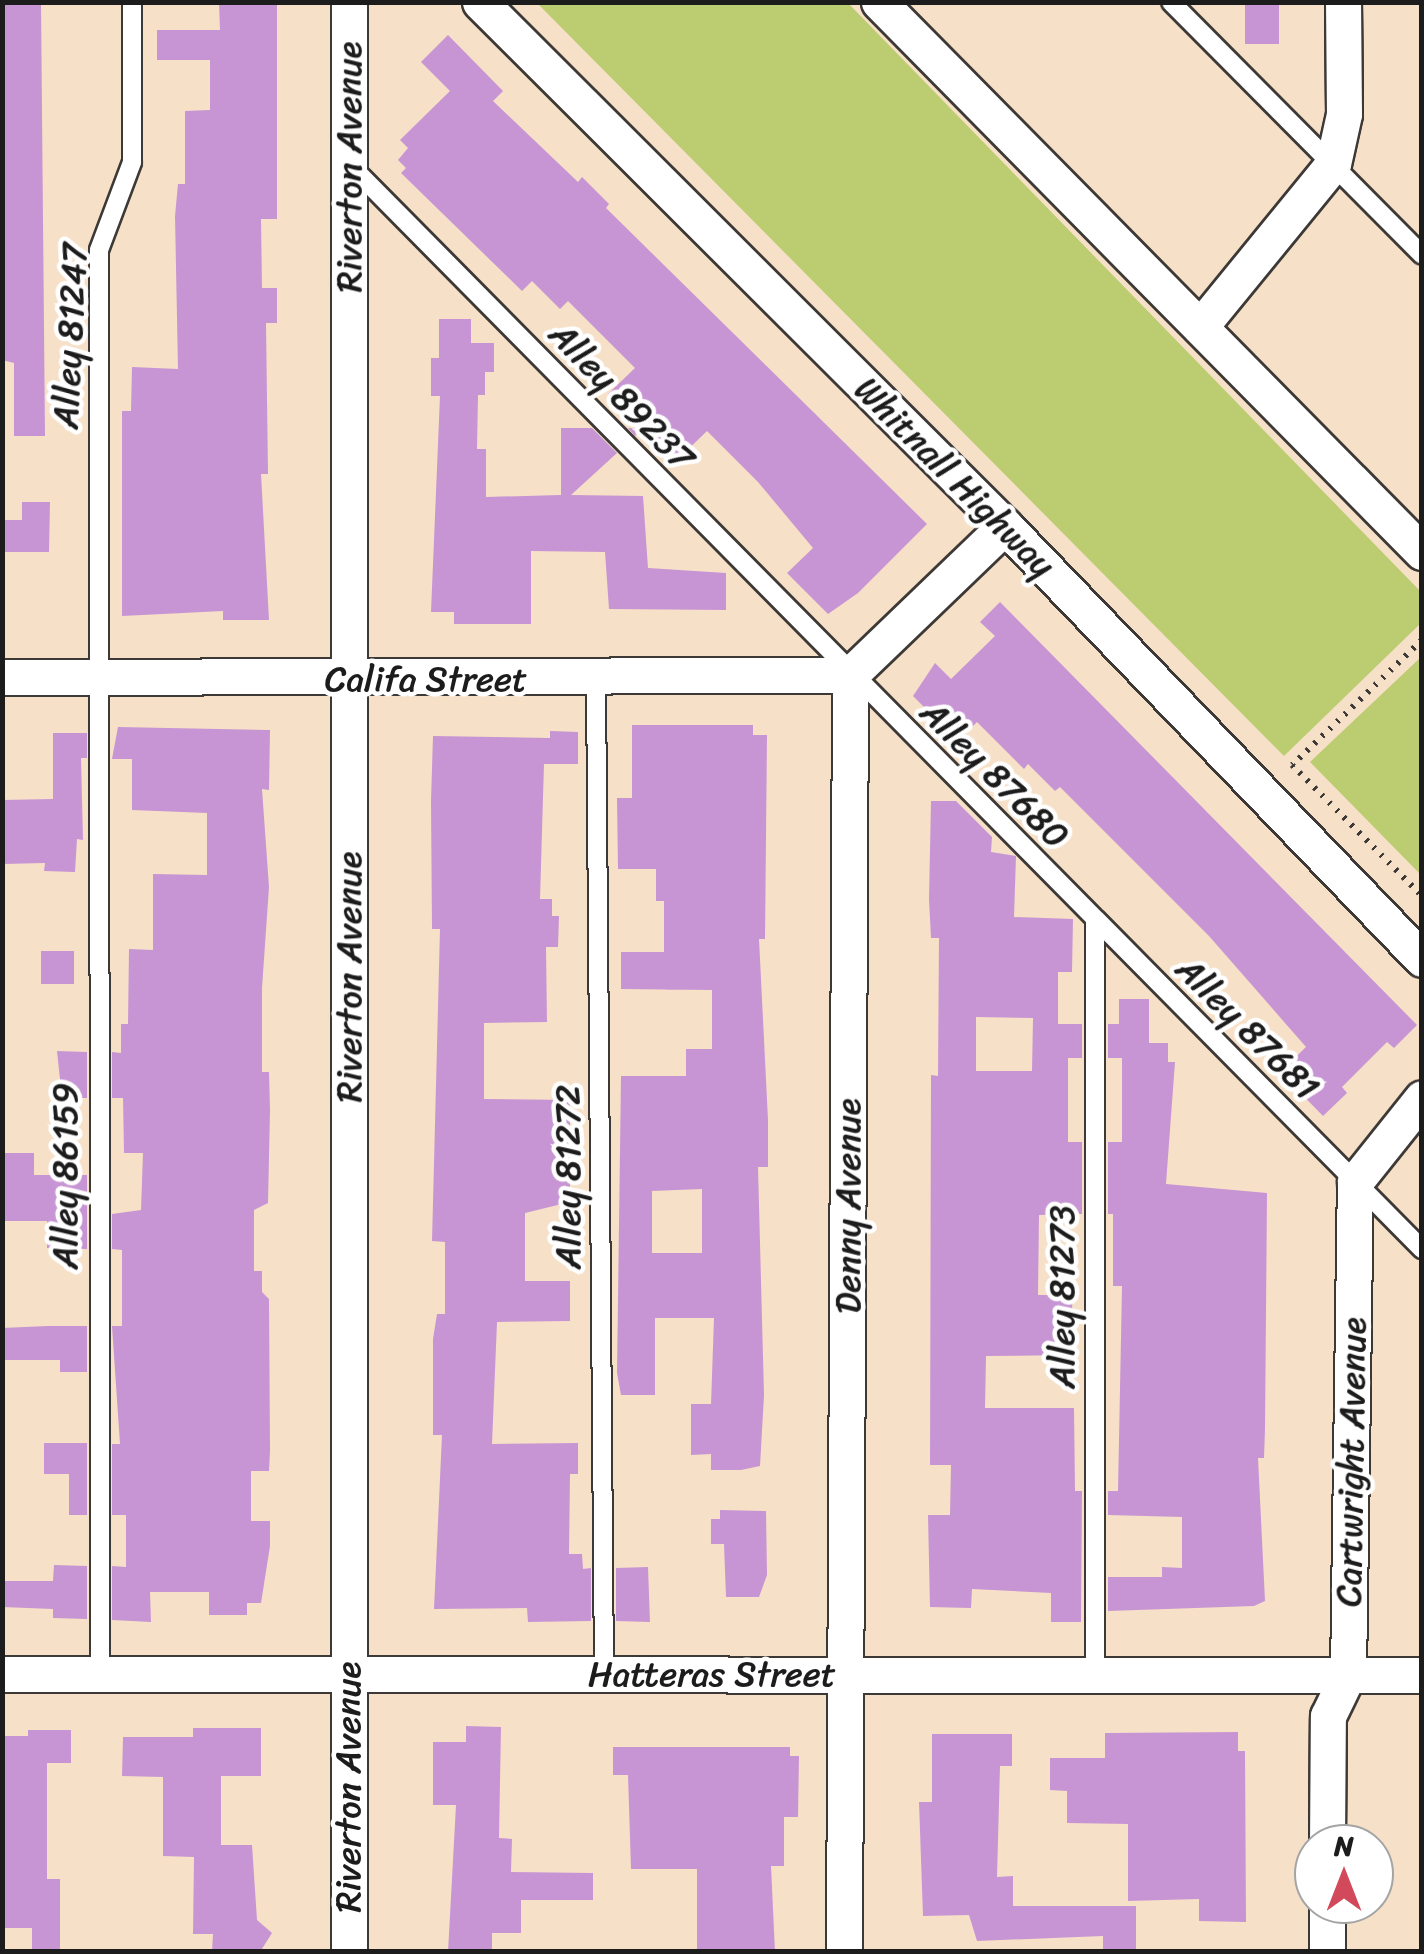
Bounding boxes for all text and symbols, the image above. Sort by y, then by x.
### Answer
street label: Riverton Avenue [328,42,370,292]
street label: Alley 81247 [44,242,96,430]
street label: Alley 89237 [541,313,703,479]
street label: Whitnall Highway [846,368,1064,586]
street label: Califa Street [325,658,527,700]
street label: Alley 87680 [912,691,1078,857]
street label: Riverton Avenue [328,852,370,1102]
street label: Alley 87681 [1168,948,1328,1108]
street label: Alley 86159 [44,1083,86,1269]
street label: Alley 81272 [547,1085,589,1269]
street label: Denny Avenue [827,1098,869,1314]
street label: Alley 81273 [1041,1205,1083,1389]
street label: Cartwright Avenue [1327,1317,1375,1607]
street label: Hatteras Street [588,1653,836,1695]
street label: Riverton Avenue [327,1662,369,1912]
text: N [1334,1821,1354,1870]
north arrow [1294,1824,1394,1924]

